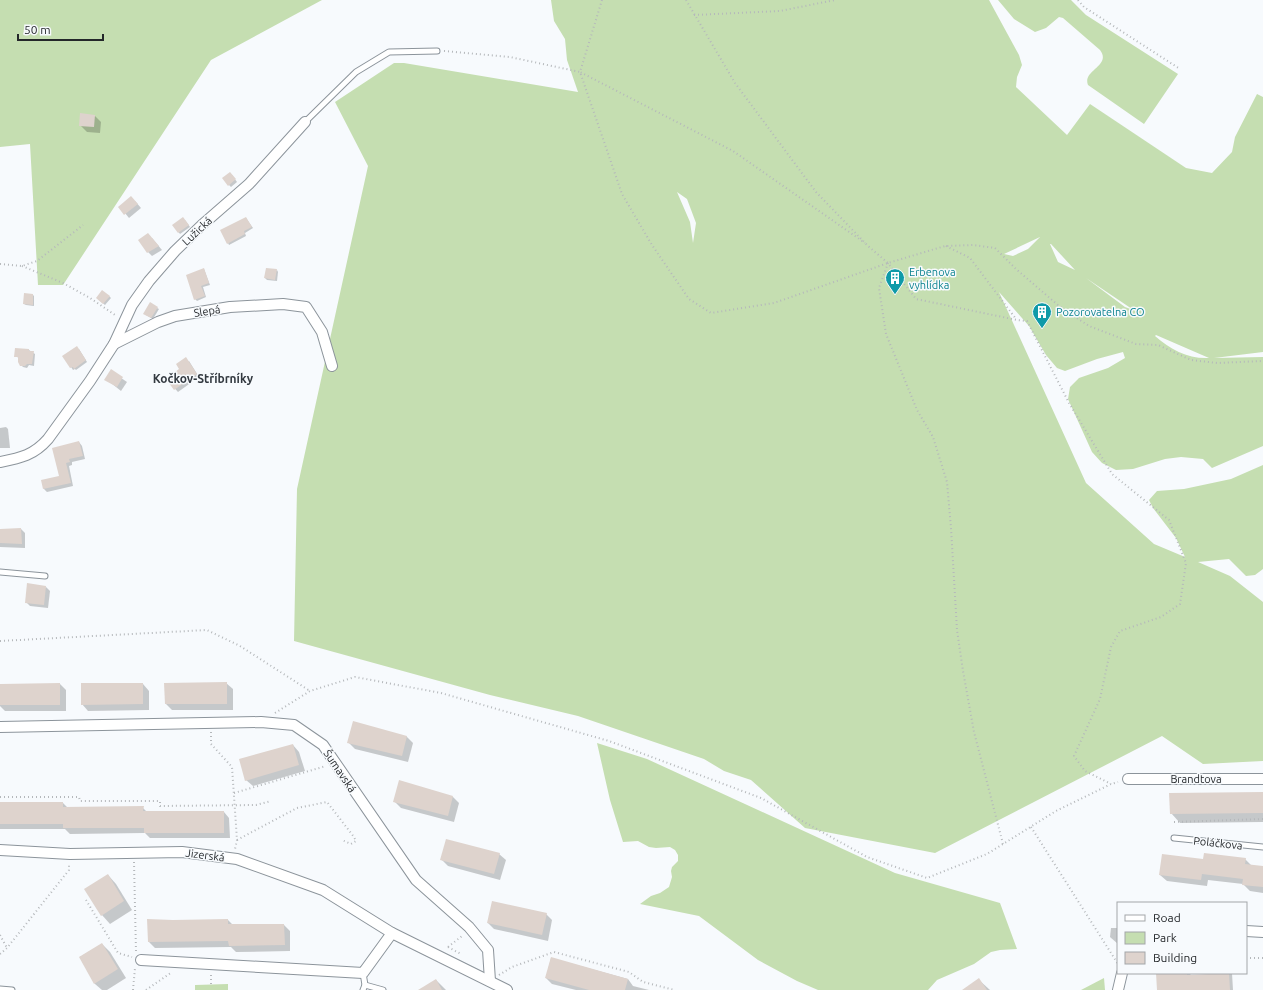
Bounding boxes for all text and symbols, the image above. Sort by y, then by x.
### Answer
scale bar [18,16,103,42]
text: 50 m [24,23,51,36]
street label: Lužická [180,214,214,248]
place label: Erbenova vyhlídka [909,266,956,291]
building icon: Erbenova vyhlídka [884,267,906,295]
building icon: Pozorovatelna CO [1031,301,1053,329]
street label: Slepá [193,303,221,319]
place label: Pozorovatelna CO [1056,306,1145,318]
district label: Kočkov-Stříbrníky [153,372,254,385]
street label: Šumavská [321,747,359,794]
street label: Brandtova [1170,773,1222,785]
street label: Poláčkova [1193,834,1243,852]
street label: Jizerská [185,847,225,863]
legend [1117,902,1247,974]
text: Road [1153,911,1181,924]
text: Park [1153,931,1177,944]
text: Building [1153,951,1197,964]

